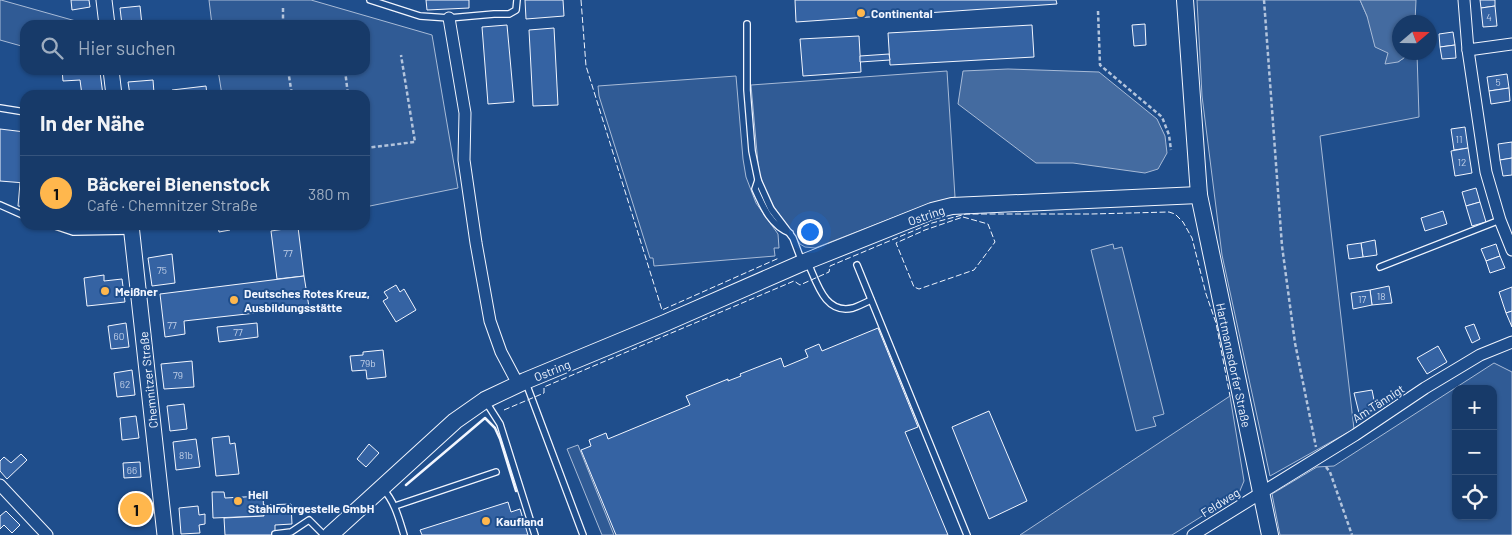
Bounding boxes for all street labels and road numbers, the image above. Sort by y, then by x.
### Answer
street label: Ostring [906,202,946,228]
street label: Hartmannsdorfer Straße [1214,301,1254,429]
street label: Chemnitzer Straße [136,331,160,429]
street label: Ostring [532,356,572,384]
street label: Am Tännigt [1349,381,1407,425]
street label: Feldweg [1198,485,1242,519]

